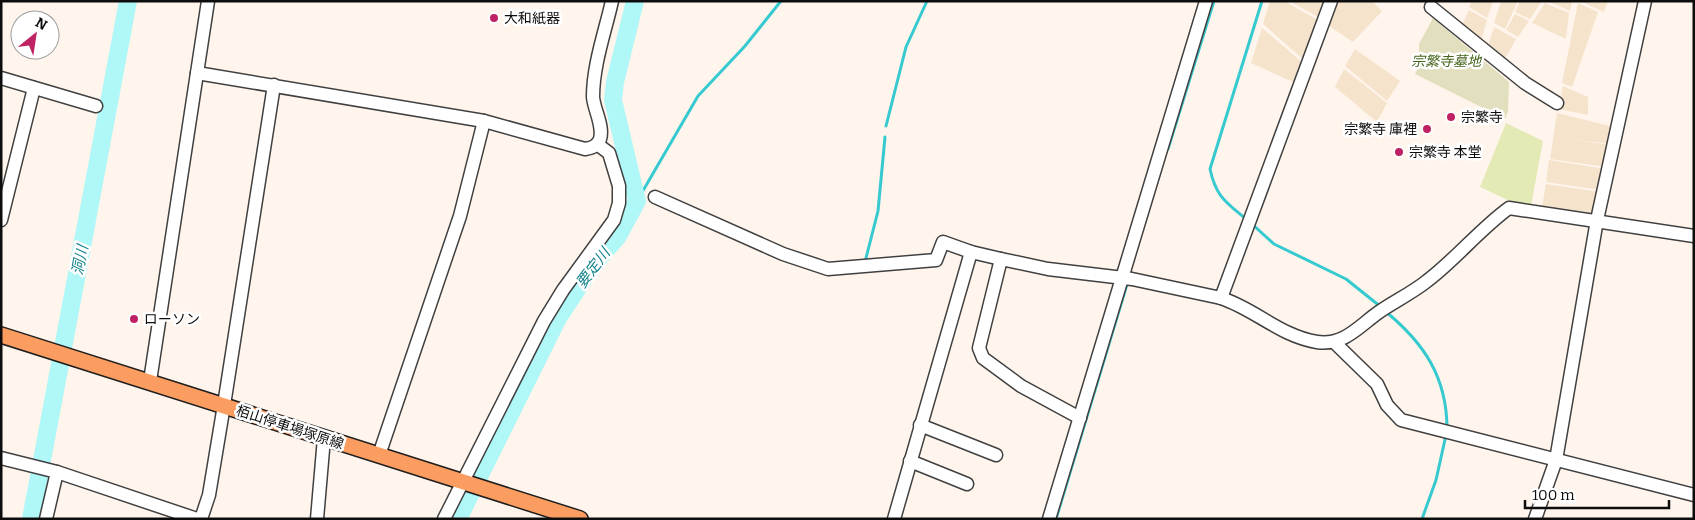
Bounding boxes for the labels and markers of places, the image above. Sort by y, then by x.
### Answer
place label: 大和紙器 [504,10,560,27]
marker: 大和紙器 [488,12,500,24]
place label: 宗繁寺 [1461,109,1503,126]
marker: 宗繁寺 [1445,111,1457,123]
place label: 宗繁寺 庫裡 [1344,121,1417,138]
marker: 宗繁寺 庫裡 [1421,123,1433,135]
place label: 宗繁寺 本堂 [1409,144,1482,161]
marker: 宗繁寺 本堂 [1393,146,1405,158]
place label: ローソン [144,311,200,328]
marker: ローソン [128,313,140,325]

